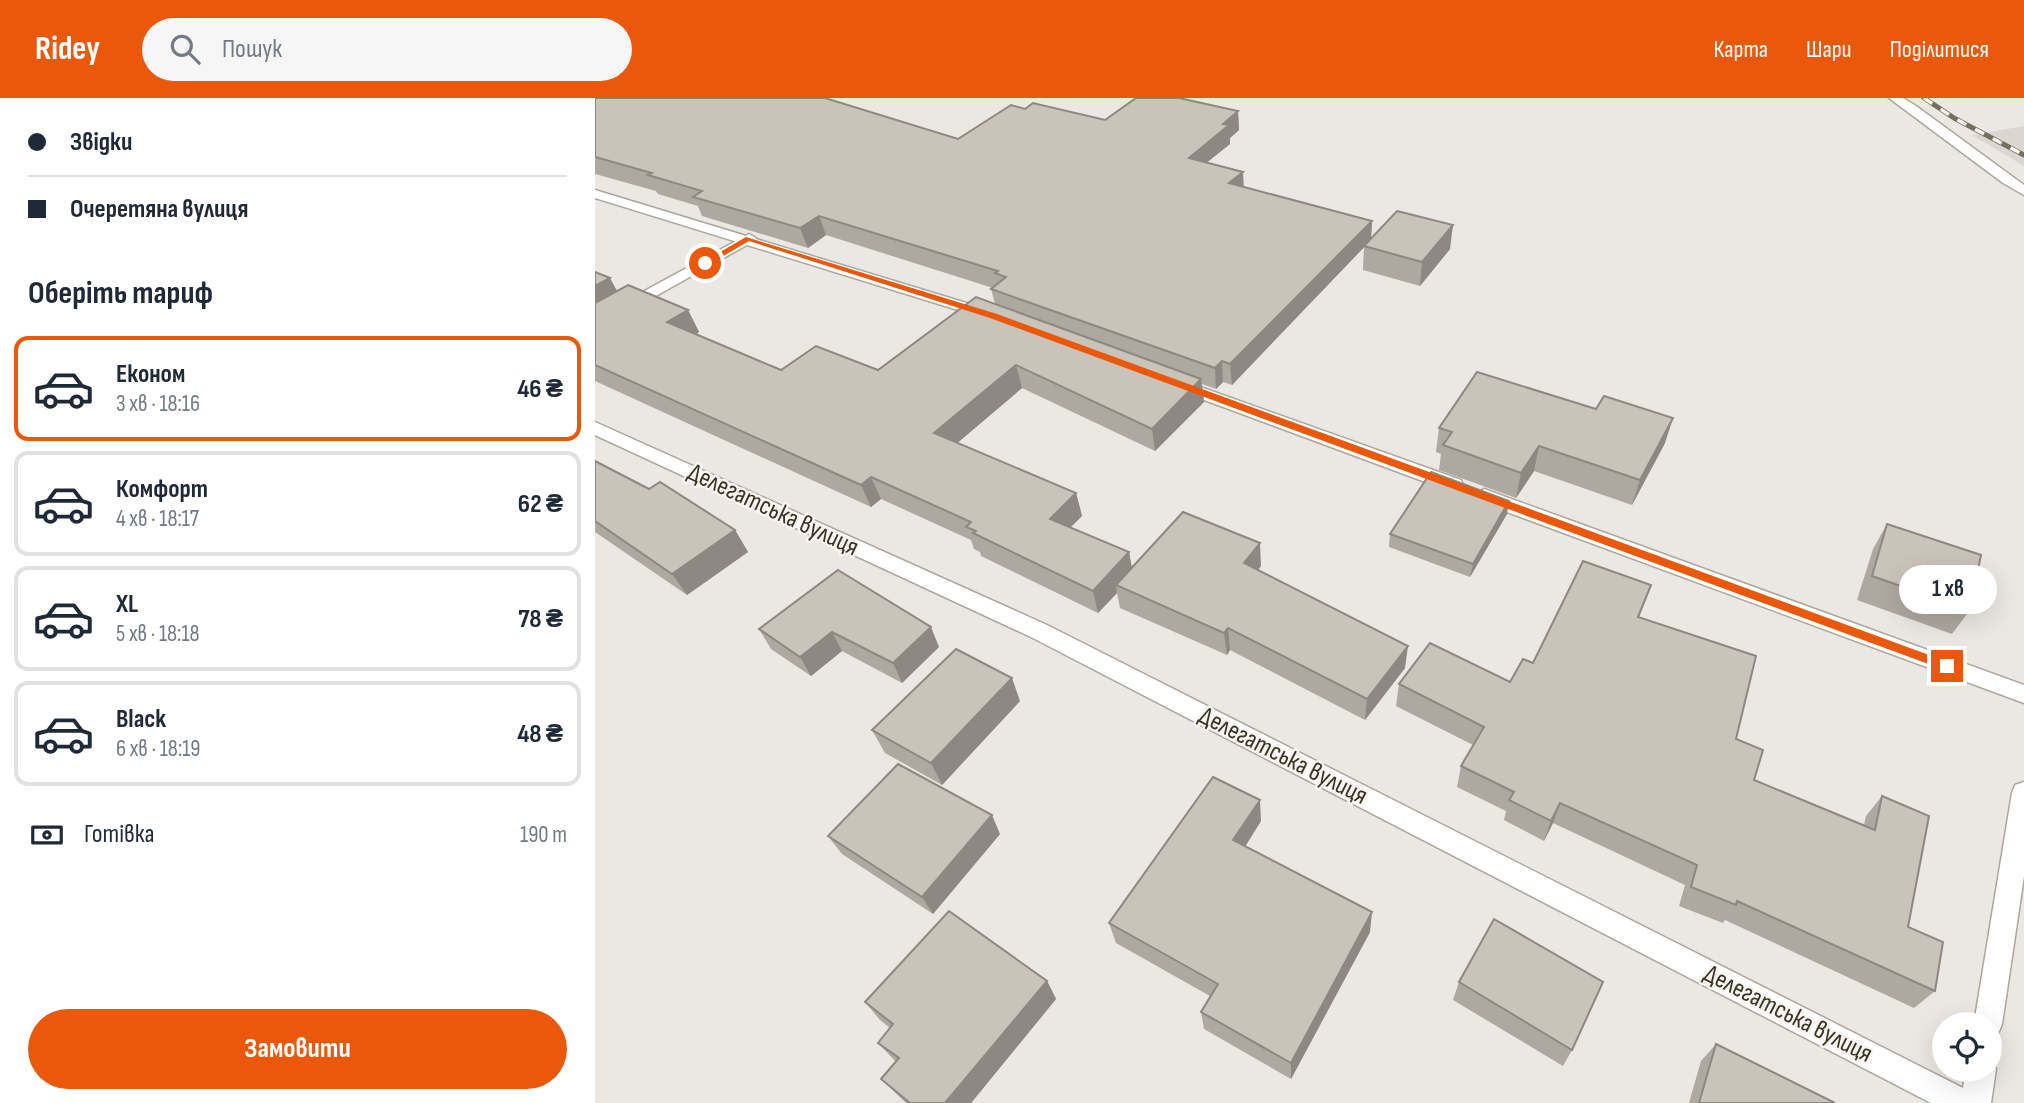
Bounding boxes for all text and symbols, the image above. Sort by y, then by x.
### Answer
search box [142,18,632,81]
text: Ridey [35,29,100,69]
icon: search [166,30,204,68]
text: Пошук [222,34,282,65]
text: Карта [1713,35,1768,64]
text: Шари [1806,35,1852,64]
text: Поділитися [1890,35,1989,64]
text: Звідки [70,127,132,158]
text: Очеретяна вулиця [70,194,248,225]
route start [689,247,721,279]
text: Оберіть тариф [28,274,213,313]
icon: car [32,357,95,420]
text: Економ [116,359,185,390]
text: 46 ₴ [517,374,563,405]
text: 3 хв · 18:16 [116,390,200,418]
street label: Делегатська вулиця [683,457,863,563]
icon: car [32,472,95,535]
text: Комфорт [116,474,208,505]
text: 62 ₴ [518,489,563,520]
text: 4 хв · 18:17 [116,505,199,533]
callout: 1 хв [1898,564,1996,614]
text: 1 хв [1932,575,1964,603]
icon: car [32,587,95,650]
text: XL [116,589,138,620]
text: 78 ₴ [518,604,563,635]
text: 5 хв · 18:18 [116,620,200,648]
route end [1931,650,1963,682]
street label: Делегатська вулиця [1193,700,1373,812]
icon: car [32,702,95,765]
text: Black [116,704,166,735]
text: 48 ₴ [517,719,563,750]
text: 6 хв · 18:19 [116,735,201,763]
icon: cash [28,816,66,854]
text: Готівка [84,819,155,850]
text: 190 m [520,821,567,849]
street label: Делегатська вулиця [1698,958,1878,1070]
button: Замовити [28,1009,567,1089]
map controls [1932,1012,2002,1082]
button: locate [1932,1012,2002,1082]

